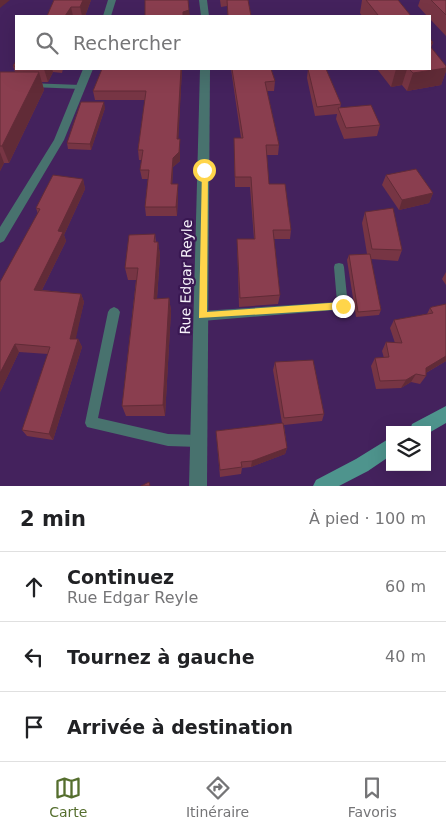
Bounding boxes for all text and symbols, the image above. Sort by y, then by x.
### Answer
search box [15,15,431,70]
icon: search [33,29,61,57]
text: Rechercher [73,32,181,54]
route start [193,159,216,182]
street label: Rue Edgar Reyle [177,219,195,335]
route end [332,295,355,318]
map controls [386,426,431,471]
button: layers [386,426,431,471]
text: 2 min [20,507,86,531]
text: À pied · 100 m [309,509,426,528]
text: Continuez [67,566,174,588]
icon: ahead [20,573,48,601]
text: 60 m [385,577,426,596]
text: Rue Edgar Reyle [67,588,198,607]
icon: left [20,643,48,671]
text: Tournez à gauche [67,646,255,668]
text: 40 m [385,647,426,666]
icon: arrive [20,713,48,741]
text: Arrivée à destination [67,716,293,738]
tab: Carte [49,774,87,820]
tab: Itinéraire [186,774,249,820]
tab: Favoris [348,774,397,820]

